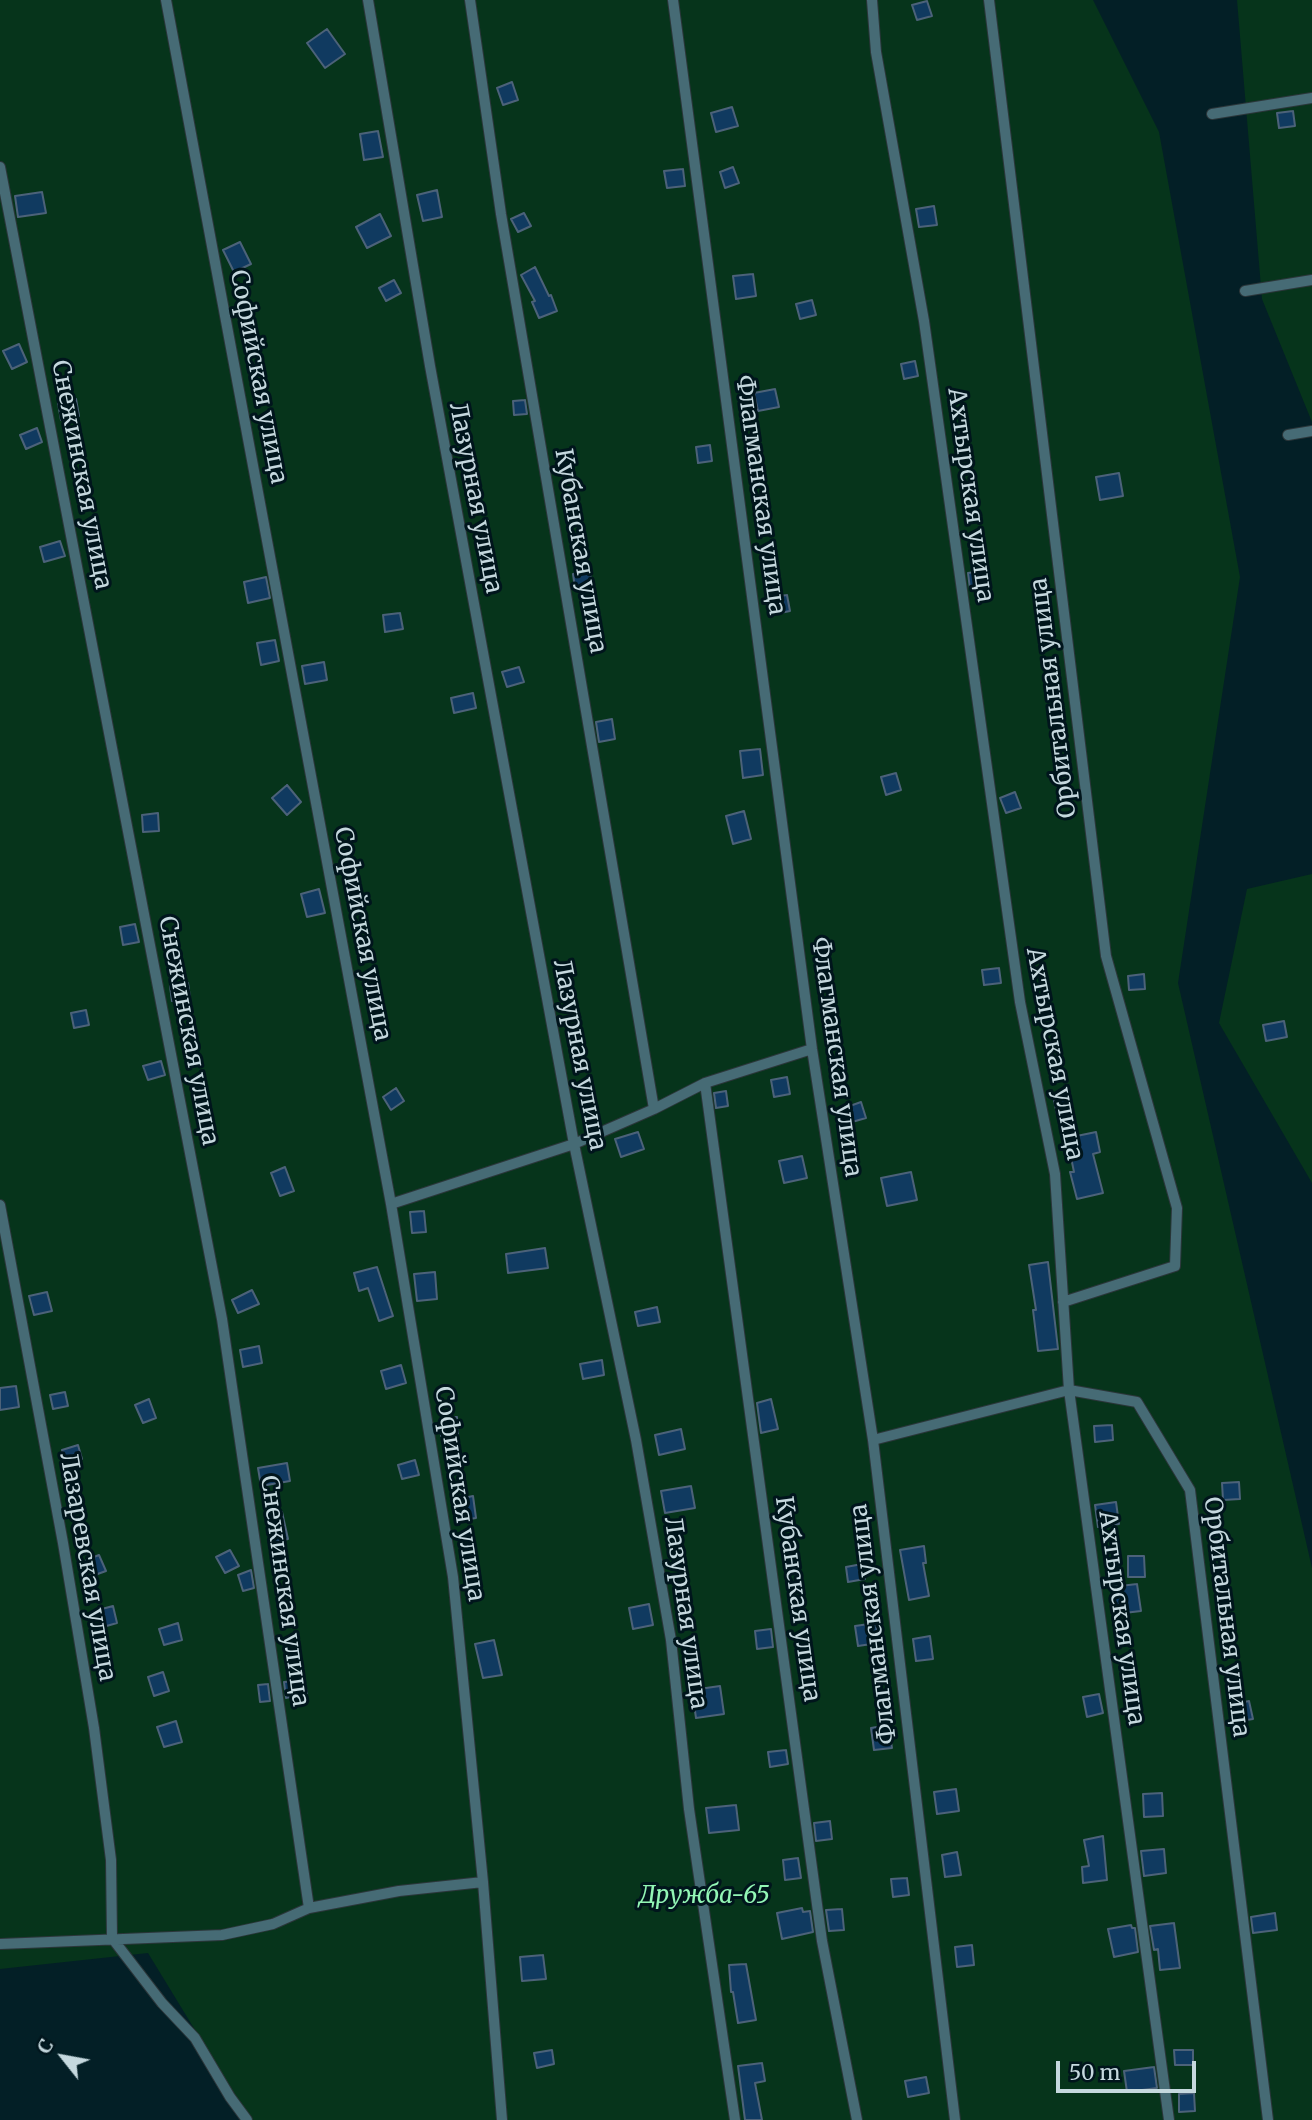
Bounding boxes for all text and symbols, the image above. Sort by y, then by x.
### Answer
street label: Софийская улица [223,268,293,486]
street label: Снежинская улица [45,358,117,592]
street label: Флагманская улица [729,373,791,617]
street label: Ахтырская улица [941,386,999,604]
street label: Лазурная улица [442,400,508,596]
street label: Кубанская улица [548,447,612,655]
street label: Орбитальная улица [1025,576,1083,820]
street label: Софийская улица [327,825,397,1043]
street label: Снежинская улица [152,914,224,1148]
street label: Флагманская улица [805,935,867,1179]
street label: Ахтырская улица [1019,945,1089,1163]
street label: Лазурная улица [546,957,612,1153]
street label: Софийская улица [428,1385,490,1603]
street label: Лазаревская улица [53,1451,121,1683]
street label: Снежинская улица [254,1474,314,1708]
street label: Кубанская улица [768,1494,826,1704]
street label: Орбитальная улица [1197,1495,1255,1739]
street label: Флагманская улица [845,1502,903,1746]
street label: Ахтырская улица [1092,1509,1150,1727]
street label: Лазурная улица [657,1515,713,1711]
park label: Дружба-65 [639,1882,769,1910]
north arrow [28,2022,98,2092]
text: С [31,2035,59,2058]
scale bar [1060,2046,1200,2090]
text: 50 m [1069,2059,1120,2086]

